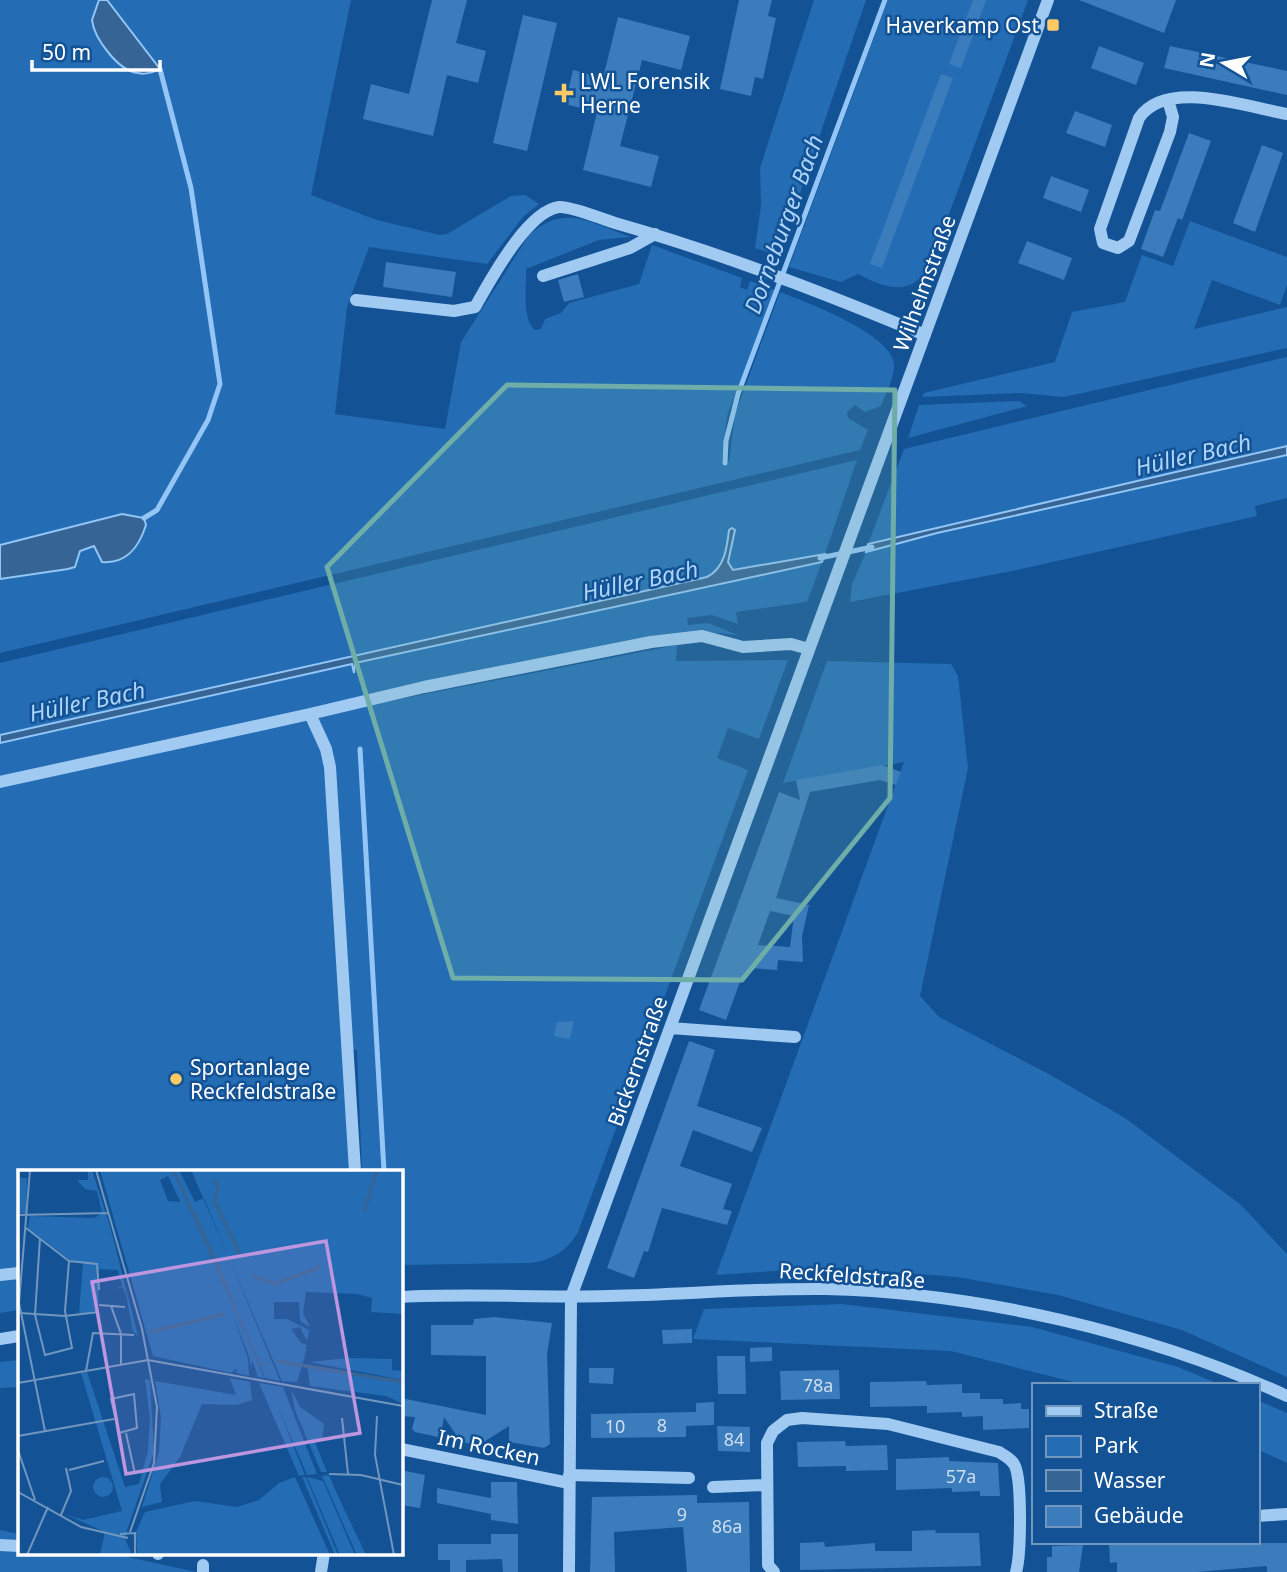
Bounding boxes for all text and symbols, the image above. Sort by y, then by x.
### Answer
place label: Haverkamp Ost [885,11,1039,39]
marker: Haverkamp Ost [1045,17,1061,33]
scale bar [32,28,159,72]
north arrow [1189,28,1259,98]
text: 50 m [42,38,91,66]
text: N [1193,50,1221,70]
place label: LWL Forensik Herne [580,67,711,119]
marker: LWL Forensik Herne [554,83,574,103]
water label: Dorneburger Bach [736,130,830,318]
street label: Wilhelmstraße [886,211,962,355]
water label: Hüller Bach [1132,425,1254,483]
water label: Hüller Bach [579,552,701,608]
water label: Hüller Bach [26,673,148,729]
street label: Bickernstraße [600,992,674,1130]
place label: Sportanlage Reckfeldstraße [190,1053,336,1105]
marker: Sportanlage Reckfeldstraße [168,1071,184,1087]
inset map [18,1170,402,1554]
street label: Reckfeldstraße [778,1256,926,1294]
house number: 78a [803,1373,833,1397]
legend [1032,1383,1259,1544]
text: Straße [1094,1396,1158,1424]
house number: 8 [657,1413,667,1437]
house number: 10 [605,1414,625,1438]
street label: Im Rocken [435,1422,543,1472]
house number: 84 [724,1427,744,1451]
text: Park [1094,1431,1139,1459]
house number: 57a [946,1464,976,1488]
text: Wasser [1094,1466,1166,1494]
text: Gebäude [1094,1501,1184,1529]
house number: 9 [677,1502,687,1526]
house number: 86a [712,1514,742,1538]

